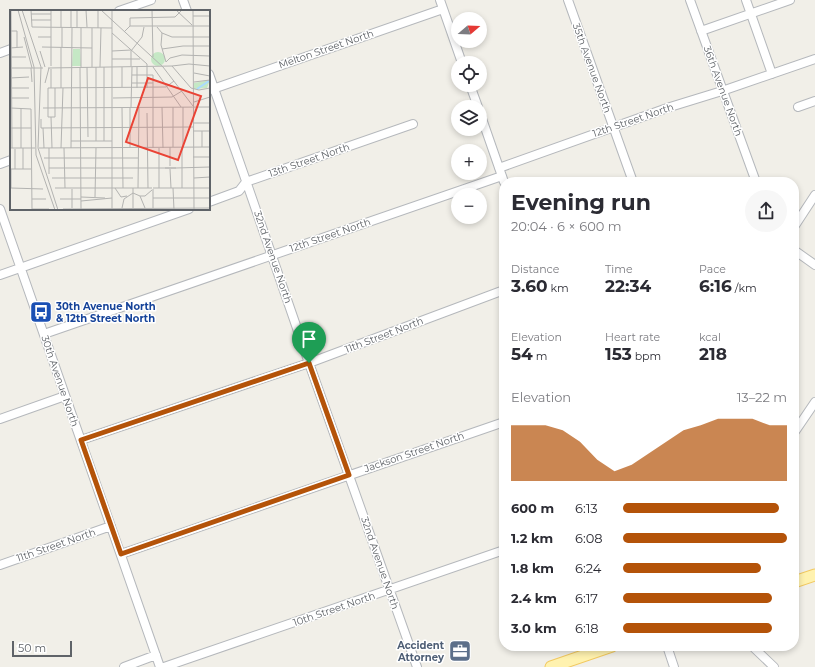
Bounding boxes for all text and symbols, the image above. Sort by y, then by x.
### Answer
inset map [10,10,210,210]
north arrow [451,12,487,48]
map controls [451,12,487,224]
street label: 35th Avenue North [570,21,614,115]
street label: Melton Street North [277,27,375,71]
street label: 36th Avenue North [701,44,745,138]
button: locate [451,56,487,92]
button: layers [451,100,487,136]
street label: 12th Street North [591,100,675,140]
street label: 13th Street North [267,140,351,180]
button: + [451,144,487,180]
button: − [451,188,487,224]
text: Evening run [511,189,651,216]
button: share [745,190,787,232]
street label: 32nd Avenue North [251,209,295,305]
street label: 12th Street North [288,215,372,255]
text: 20:04 · 6 × 600 m [511,218,622,234]
text: Distance [511,262,559,276]
text: Time [605,262,633,276]
text: Pace [699,262,726,276]
text: 3.60 [511,276,548,296]
text: 22:34 [605,276,651,296]
text: 6:16 [699,276,732,296]
text: km [548,281,569,295]
text: /km [732,281,757,295]
bus stop icon: 30th Avenue North & 12th Street North [28,299,54,325]
place label: 30th Avenue North & 12th Street North [55,300,156,325]
street label: 11th Street North [343,314,425,356]
pin [292,322,326,363]
icon: arrive [298,328,320,350]
text: Elevation [511,330,562,344]
text: Heart rate [605,330,660,344]
text: kcal [699,330,721,344]
street label: 30th Avenue North [38,334,82,428]
text: 54 [511,344,533,364]
text: 153 [605,344,632,364]
text: 218 [699,344,727,364]
text: m [533,349,547,363]
text: bpm [632,349,661,363]
text: Elevation [511,389,571,405]
text: 13–22 m [737,389,787,405]
street label: Jackson Street North [361,429,466,476]
text: 600 m [511,500,554,516]
text: 6:13 [575,500,598,516]
street label: 32nd Avenue North [358,515,402,611]
street label: 11th Street North [15,525,97,565]
text: 1.2 km [511,530,553,546]
text: 6:08 [575,530,603,546]
text: 1.8 km [511,560,554,576]
text: 6:24 [575,560,601,576]
street label: 10th Street North [291,589,377,629]
text: 2.4 km [511,590,557,606]
text: 6:17 [575,590,598,606]
text: 3.0 km [511,620,557,636]
text: 6:18 [575,620,599,636]
office icon: Accident Attorney [447,638,473,664]
scale bar [12,639,72,658]
place label: Accident Attorney [396,639,445,664]
text: 50 m [18,641,46,655]

